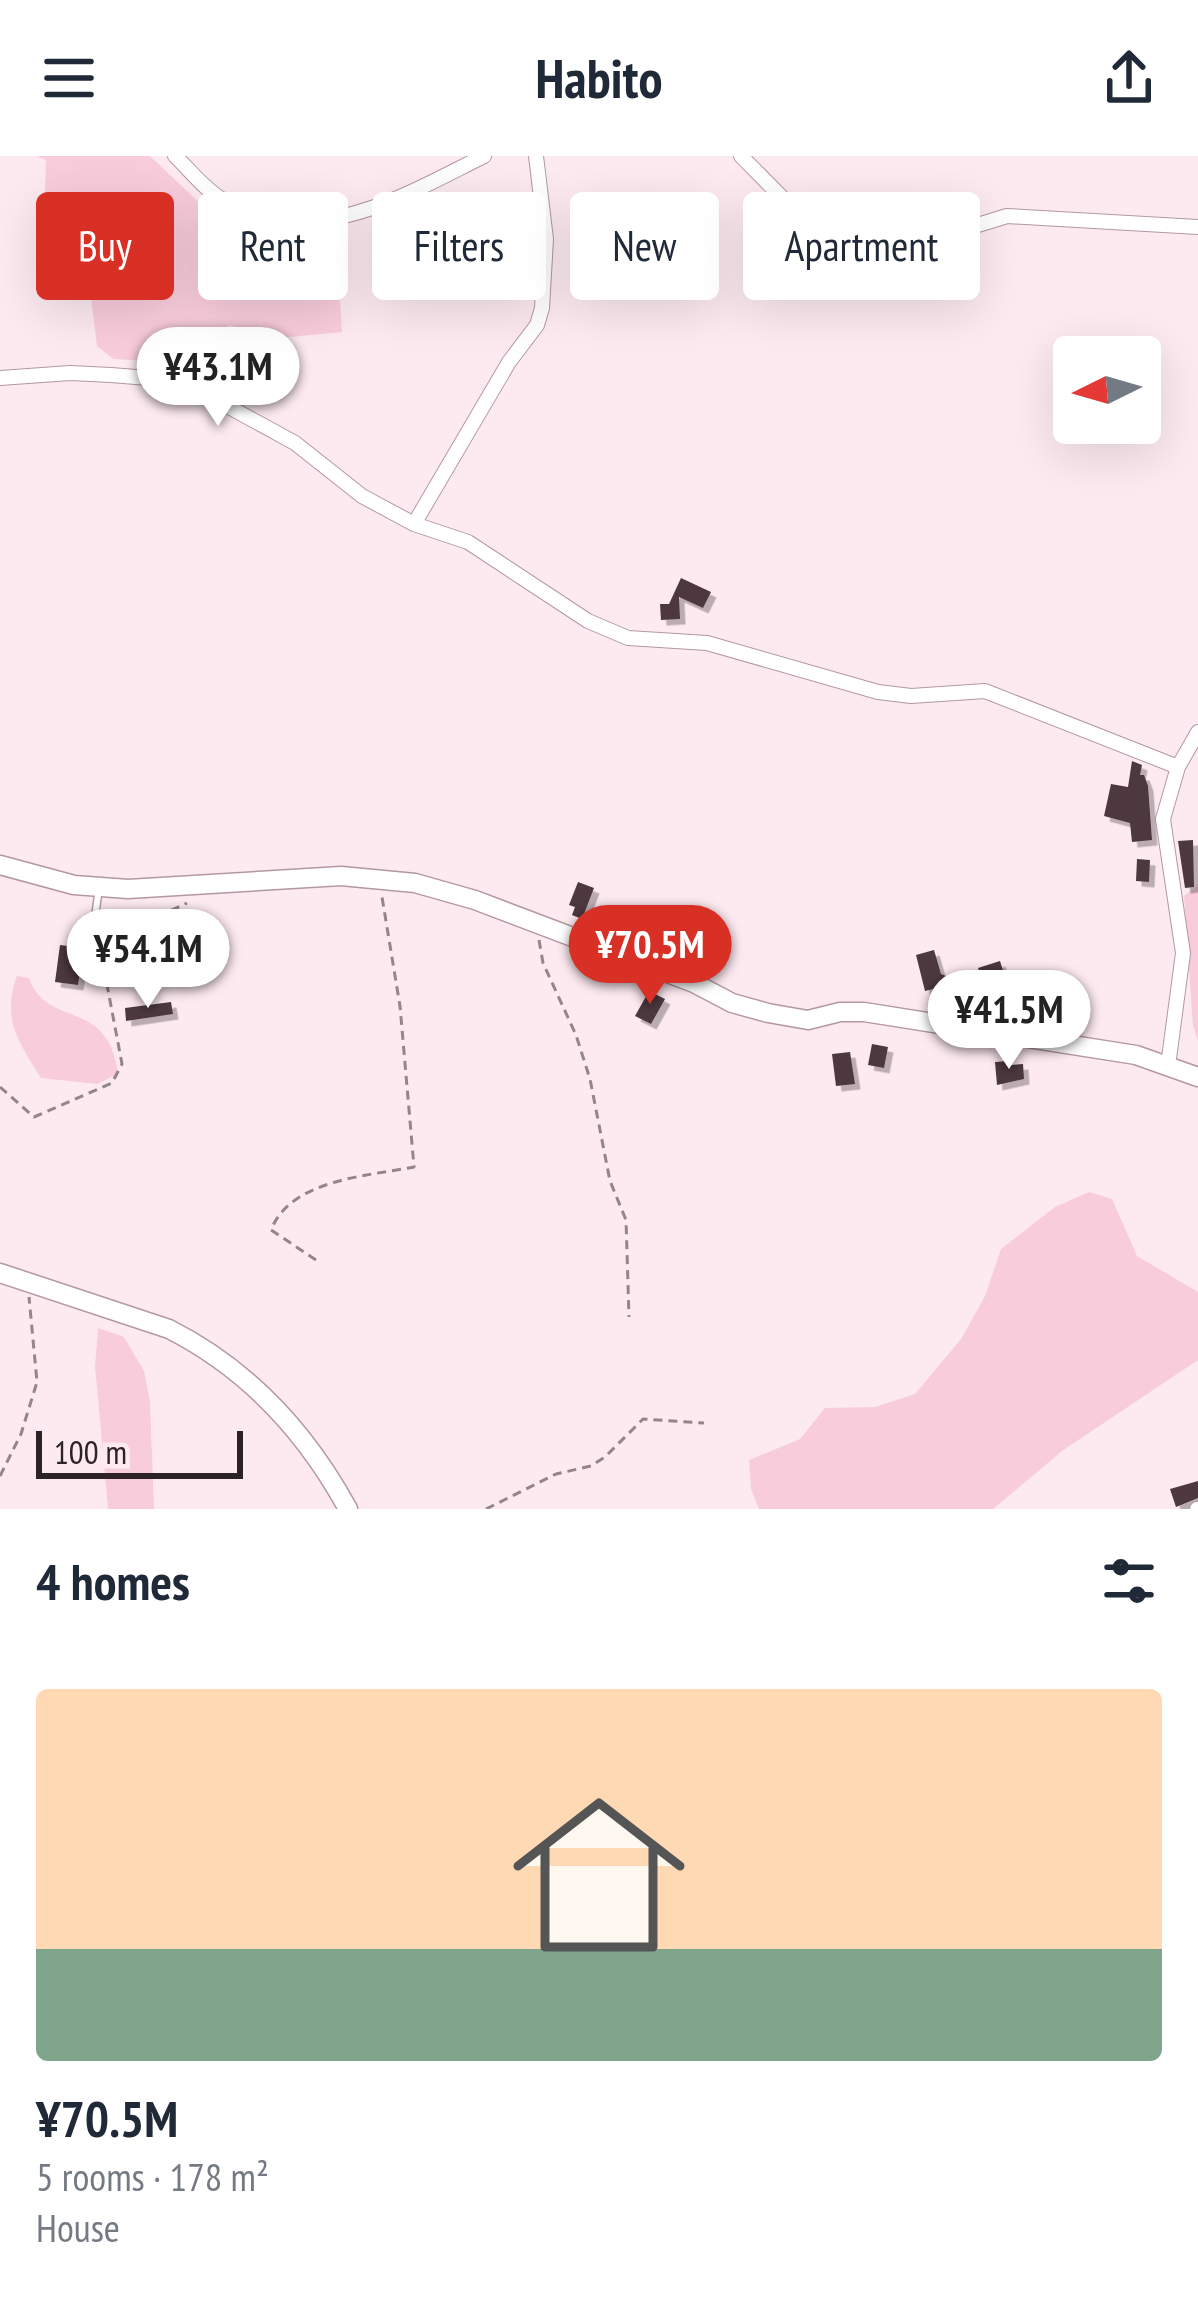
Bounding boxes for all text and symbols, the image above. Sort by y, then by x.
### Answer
text: Habito [536,43,662,113]
icon: menu [36,45,102,111]
icon: share [1096,45,1162,111]
chip: Buy [36,192,174,300]
chip: Rent [198,192,348,300]
chip: Filters [372,192,546,300]
chip: New [570,192,719,300]
chip: Apartment [743,192,980,300]
pin: ¥43.1M [120,327,316,429]
north arrow [1053,336,1161,444]
map controls [1053,336,1161,444]
text: ¥43.1M [164,340,272,391]
pin: ¥70.5M [552,905,748,1007]
pin: ¥54.1M [50,909,246,1011]
text: ¥70.5M [596,918,704,969]
text: ¥54.1M [94,922,202,973]
pin: ¥41.5M [911,970,1107,1072]
text: ¥41.5M [955,983,1063,1034]
scale bar [36,1425,243,1478]
text: 100 m [54,1430,127,1473]
text: 4 homes [36,1548,190,1614]
icon: filters [1096,1548,1162,1614]
icon: home [491,1767,707,1983]
text: ¥70.5M [36,2085,178,2151]
text: 5 rooms · 178 m² [36,2151,269,2202]
text: House [36,2202,120,2253]

